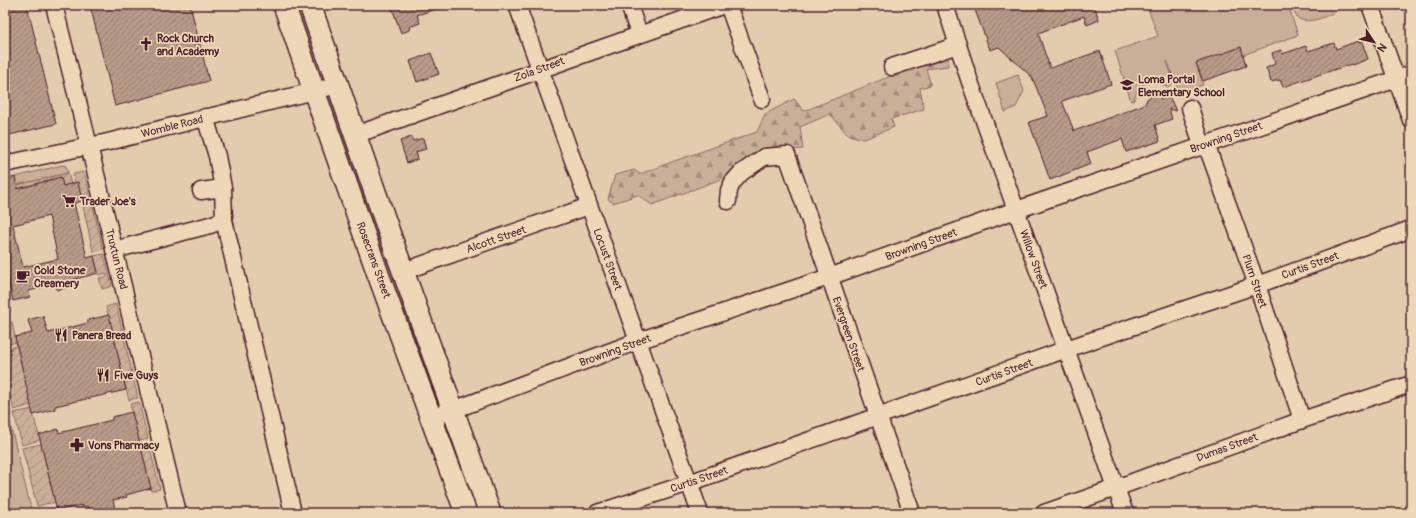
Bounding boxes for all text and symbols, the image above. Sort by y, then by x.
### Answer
north arrow [1354,22,1394,62]
place label: Rock Church and Academy [157,32,219,58]
church icon: Rock Church and Academy [138,36,154,52]
text: N [1374,41,1389,55]
street label: Zola Street [512,54,567,85]
place label: Loma Portal Elementary School [1138,73,1225,99]
school or university icon: Loma Portal Elementary School [1119,77,1135,93]
street label: Womble Road [140,113,204,140]
street label: Browning Street [1188,119,1264,156]
supermarket icon: Trader Joe's [61,193,77,209]
place label: Trader Joe's [79,195,136,208]
street label: Rosecrans Street [354,220,394,301]
street label: Alcott Street [465,223,528,256]
street label: Browning Street [884,225,959,263]
street label: Locust Street [590,226,625,292]
street label: Truxtun Road [103,227,130,291]
street label: Willow Street [1017,228,1050,291]
street label: Curtis Street [1280,249,1341,282]
street label: Plum Street [1239,253,1270,310]
place label: Cold Stone Creamery [34,264,86,290]
cafe icon: Cold Stone Creamery [15,268,31,284]
street label: Evergreen Street [830,295,868,374]
restaurant icon: Panera Bread [53,327,69,343]
place label: Panera Bread [72,329,131,342]
street label: Browning Street [578,331,653,369]
street label: Curtis Street [974,356,1035,389]
restaurant icon: Five Guys [95,367,111,383]
place label: Five Guys [114,369,158,382]
street label: Dumas Street [1195,430,1260,465]
pharmacy icon: Vons Pharmacy [69,437,85,453]
place label: Vons Pharmacy [88,439,159,452]
street label: Curtis Street [669,463,730,495]

